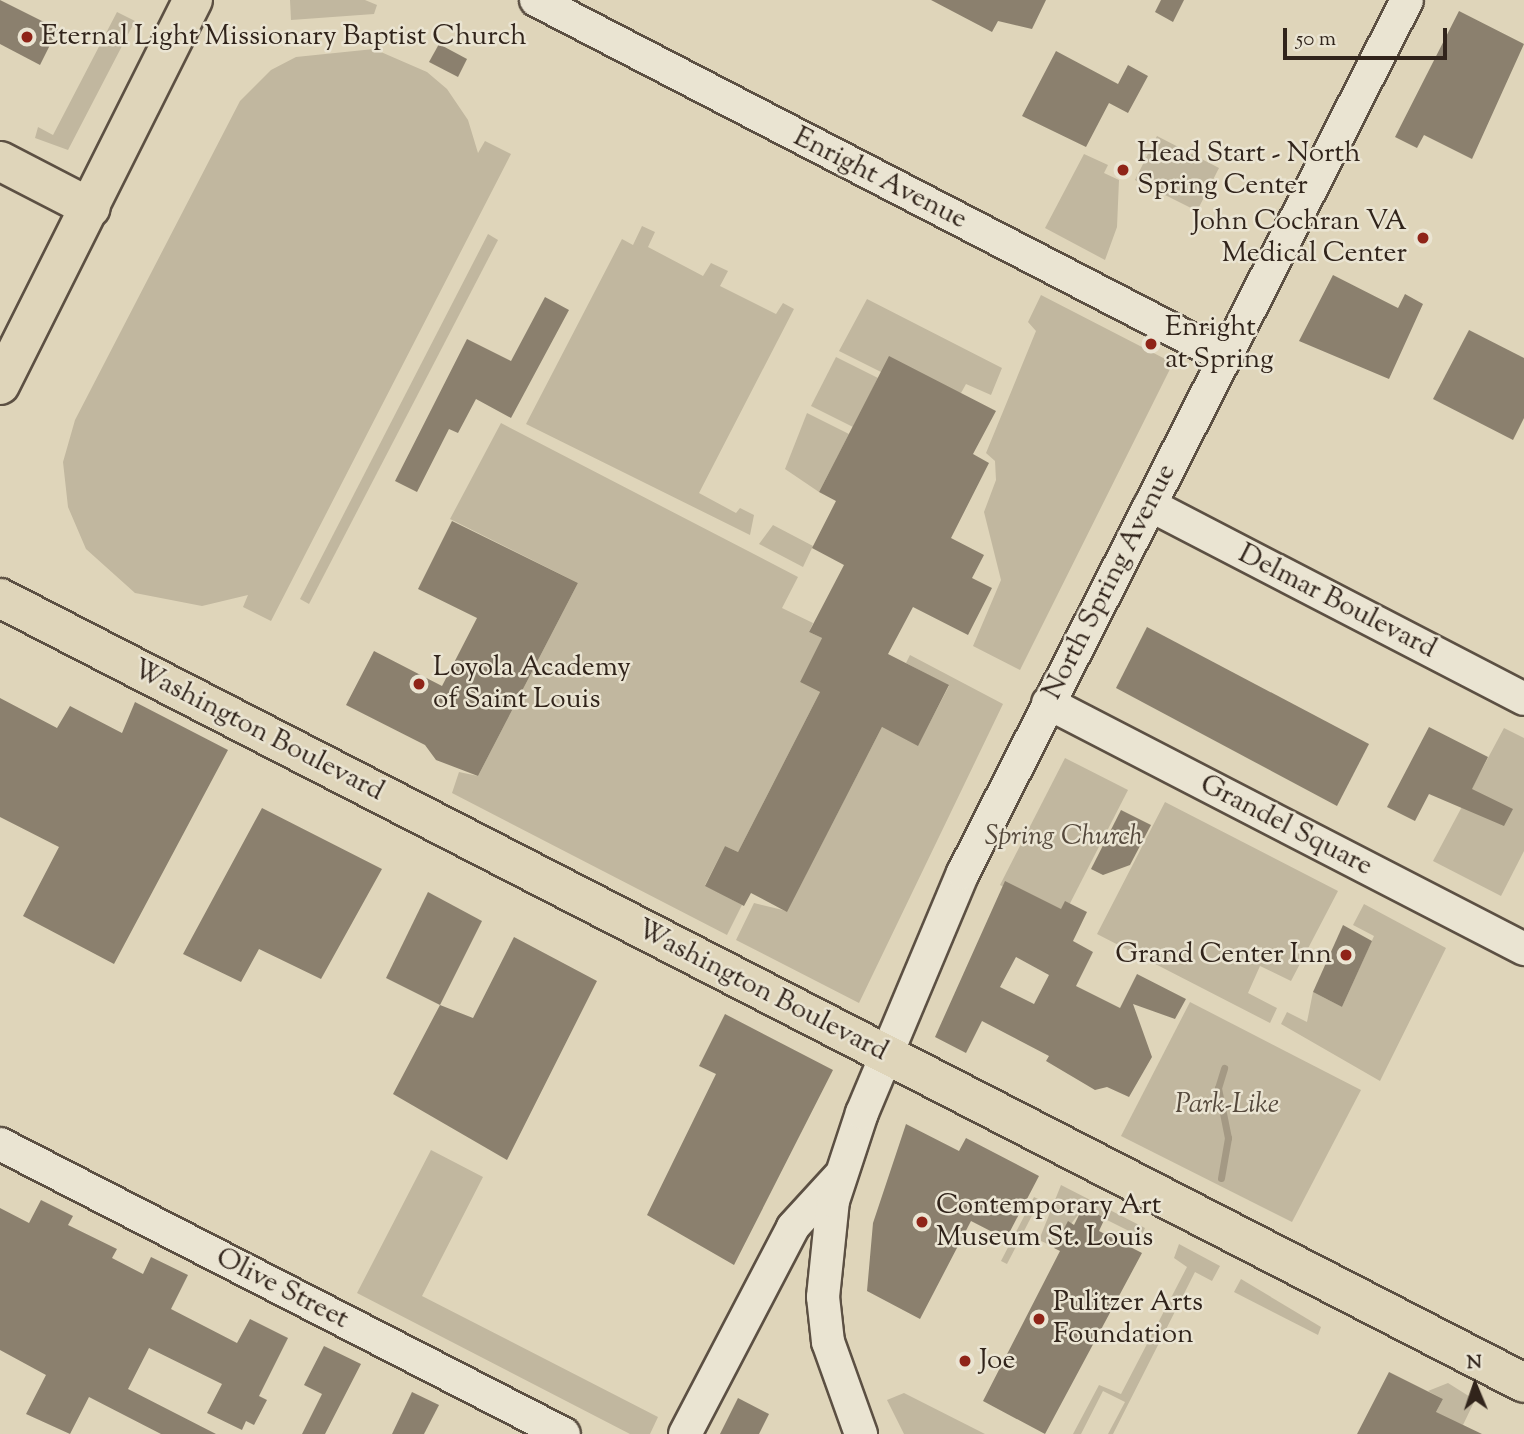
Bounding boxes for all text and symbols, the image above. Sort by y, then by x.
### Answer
scale bar [1286,14,1450,58]
place label: Eternal Light Missionary Baptist Church [41,20,527,54]
text: 50 m [1296,25,1336,55]
marker: Eternal Light Missionary Baptist Church [19,29,35,45]
street label: Enright Avenue [788,121,972,237]
place label: Head Start - North Spring Center [1137,137,1361,203]
marker: Head Start - North Spring Center [1115,162,1131,178]
place label: John Cochran VA Medical Center [1192,205,1407,271]
marker: John Cochran VA Medical Center [1413,228,1433,248]
place label: Enright at Spring [1165,311,1274,377]
marker: Enright at Spring [1143,336,1159,352]
street label: North Spring Avenue [1036,459,1184,705]
street label: Delmar Boulevard [1232,538,1442,666]
place label: Loyola Academy of Saint Louis [433,651,631,717]
street label: Washington Boulevard [127,653,389,809]
marker: Loyola Academy of Saint Louis [411,676,427,692]
street label: Grandel Square [1194,768,1378,884]
park label: Spring Church [985,820,1143,854]
street label: Washington Boulevard [631,913,893,1069]
place label: Grand Center Inn [1115,938,1332,972]
marker: Grand Center Inn [1338,947,1354,963]
park label: Park-Like [1175,1088,1279,1122]
place label: Contemporary Art Museum St. Louis [936,1189,1161,1255]
marker: Contemporary Art Museum St. Louis [914,1214,930,1230]
street label: Olive Street [210,1241,354,1337]
place label: Pulitzer Arts Foundation [1053,1286,1203,1352]
marker: Pulitzer Arts Foundation [1031,1311,1047,1327]
place label: Joe [979,1344,1015,1378]
north arrow [1440,1350,1510,1420]
text: N [1466,1350,1482,1377]
marker: Joe [957,1353,973,1369]

